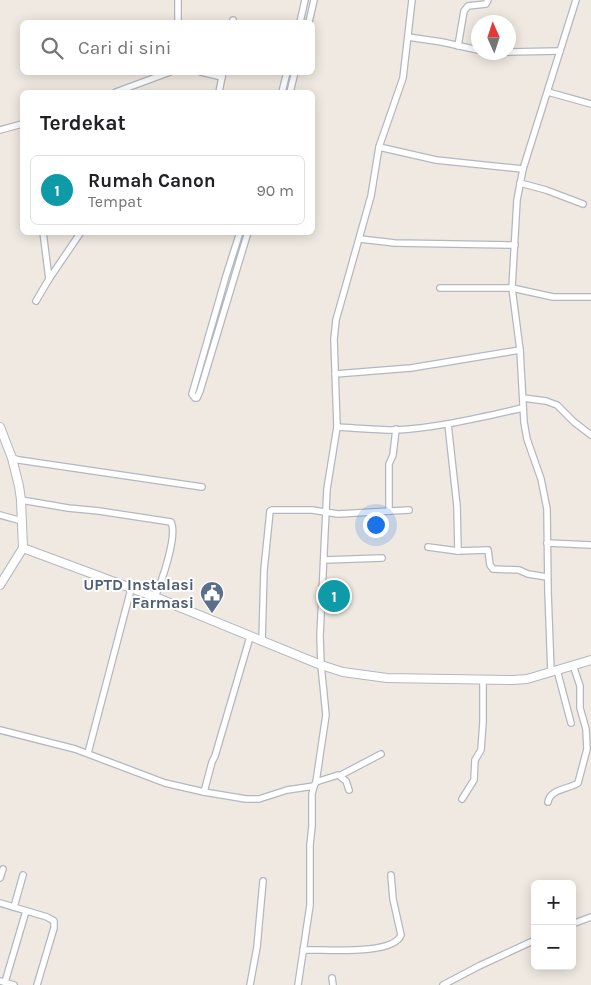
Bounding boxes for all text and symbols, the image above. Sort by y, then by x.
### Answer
north arrow [471,15,516,60]
search box [20,20,315,75]
icon: search [38,34,66,62]
text: Cari di sini [78,37,171,59]
text: Terdekat [40,111,126,135]
text: Rumah Canon [88,170,216,192]
text: 1 [54,181,60,200]
text: 90 m [256,181,294,200]
text: Tempat [88,192,142,211]
your location [363,512,389,538]
place label: UPTD Instalasi Farmasi [83,575,194,612]
pin: 1 [318,577,350,615]
public building icon: UPTD Instalasi Farmasi [199,580,225,614]
map controls [531,880,576,970]
button: + [531,880,576,925]
button: − [531,925,576,970]

